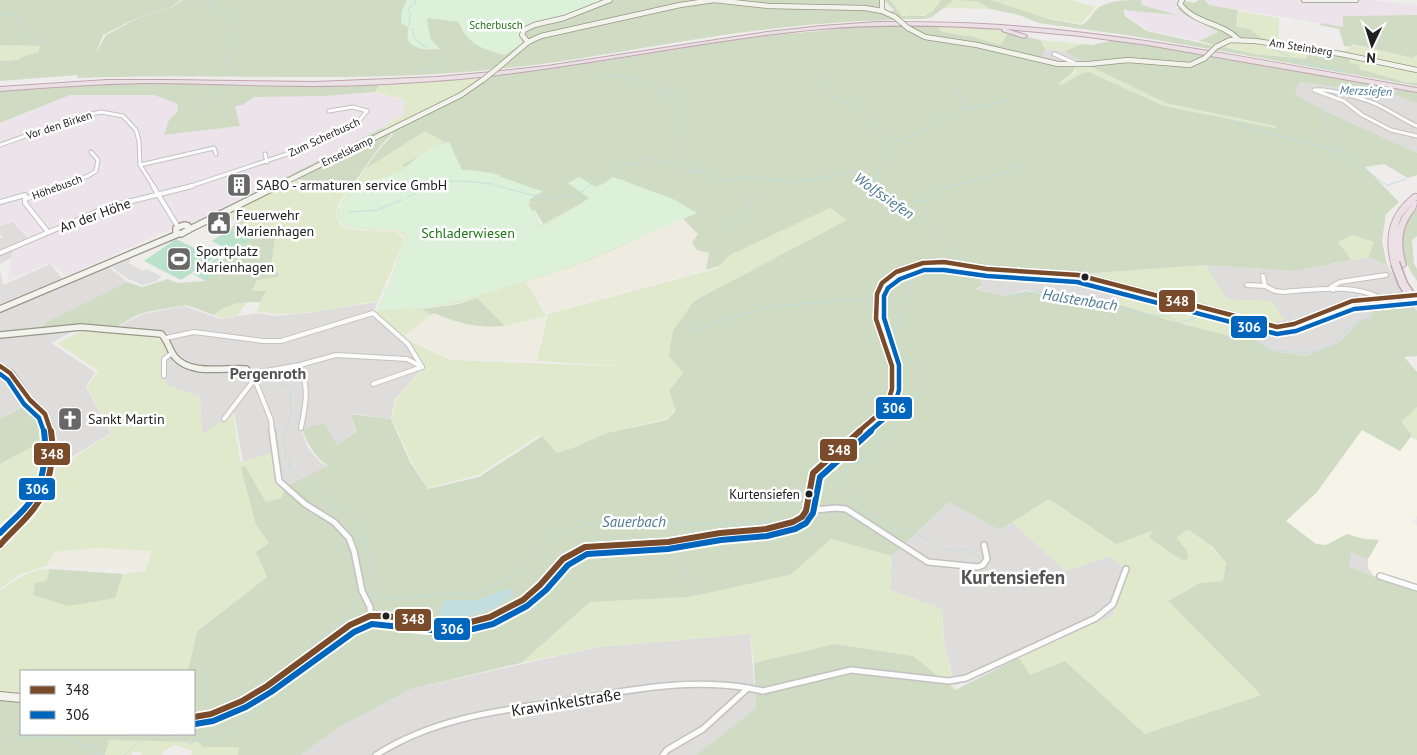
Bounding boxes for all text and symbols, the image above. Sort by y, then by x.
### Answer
park label: Scherbusch [469,18,523,32]
north arrow [1347,20,1397,70]
street label: Am Steinberg [1269,35,1334,59]
text: N [1366,49,1376,67]
water label: Merzsiefen [1340,82,1392,99]
street label: Vor den Birken [23,108,94,143]
street label: Zum Scherbusch [286,114,362,160]
street label: Enselskamp [319,133,375,169]
water label: Wolfssiefen [851,168,918,223]
street label: Höhebusch [30,171,84,203]
building icon: SABO - armaturen service GmbH [226,172,252,198]
place label: SABO - armaturen service GmbH [256,176,447,194]
street label: An der Höhe [57,194,133,236]
place label: Feuerwehr Marienhagen [236,206,314,240]
public building icon: Feuerwehr Marienhagen [206,210,232,236]
park label: Schladerwiesen [421,224,515,242]
place label: Sportplatz Marienhagen [196,242,274,276]
sports icon: Sportplatz Marienhagen [166,246,192,272]
unlabelled marker [1080,272,1090,282]
water label: Halstenbach [1041,284,1119,315]
line badge: 348 [1158,289,1196,313]
text: 348 [1165,292,1189,310]
line badge: 306 [1230,315,1268,339]
text: 306 [1237,318,1261,336]
district label: Pergenroth [230,363,306,383]
line badge: 306 [875,396,913,420]
text: 306 [882,399,906,417]
church icon: Sankt Martin [57,406,83,432]
place label: Sankt Martin [88,410,165,428]
line badge: 348 [819,438,858,462]
text: 348 [827,441,851,459]
line badge: 348 [33,442,71,466]
text: 348 [40,445,64,463]
line badge: 306 [18,477,56,501]
text: 306 [25,480,49,498]
place label: Kurtensiefen [729,486,800,503]
marker: Kurtensiefen [804,489,814,499]
water label: Sauerbach [602,512,666,531]
district label: Kurtensiefen [961,565,1065,589]
line badge: 348 [394,608,432,632]
text: 348 [401,610,425,628]
unlabelled marker [381,611,391,621]
line badge: 306 [433,617,471,641]
text: 306 [440,620,464,638]
legend [20,670,195,735]
text: 348 [65,680,90,699]
street label: Krawinkelstraße [510,683,622,721]
text: 306 [65,705,90,724]

